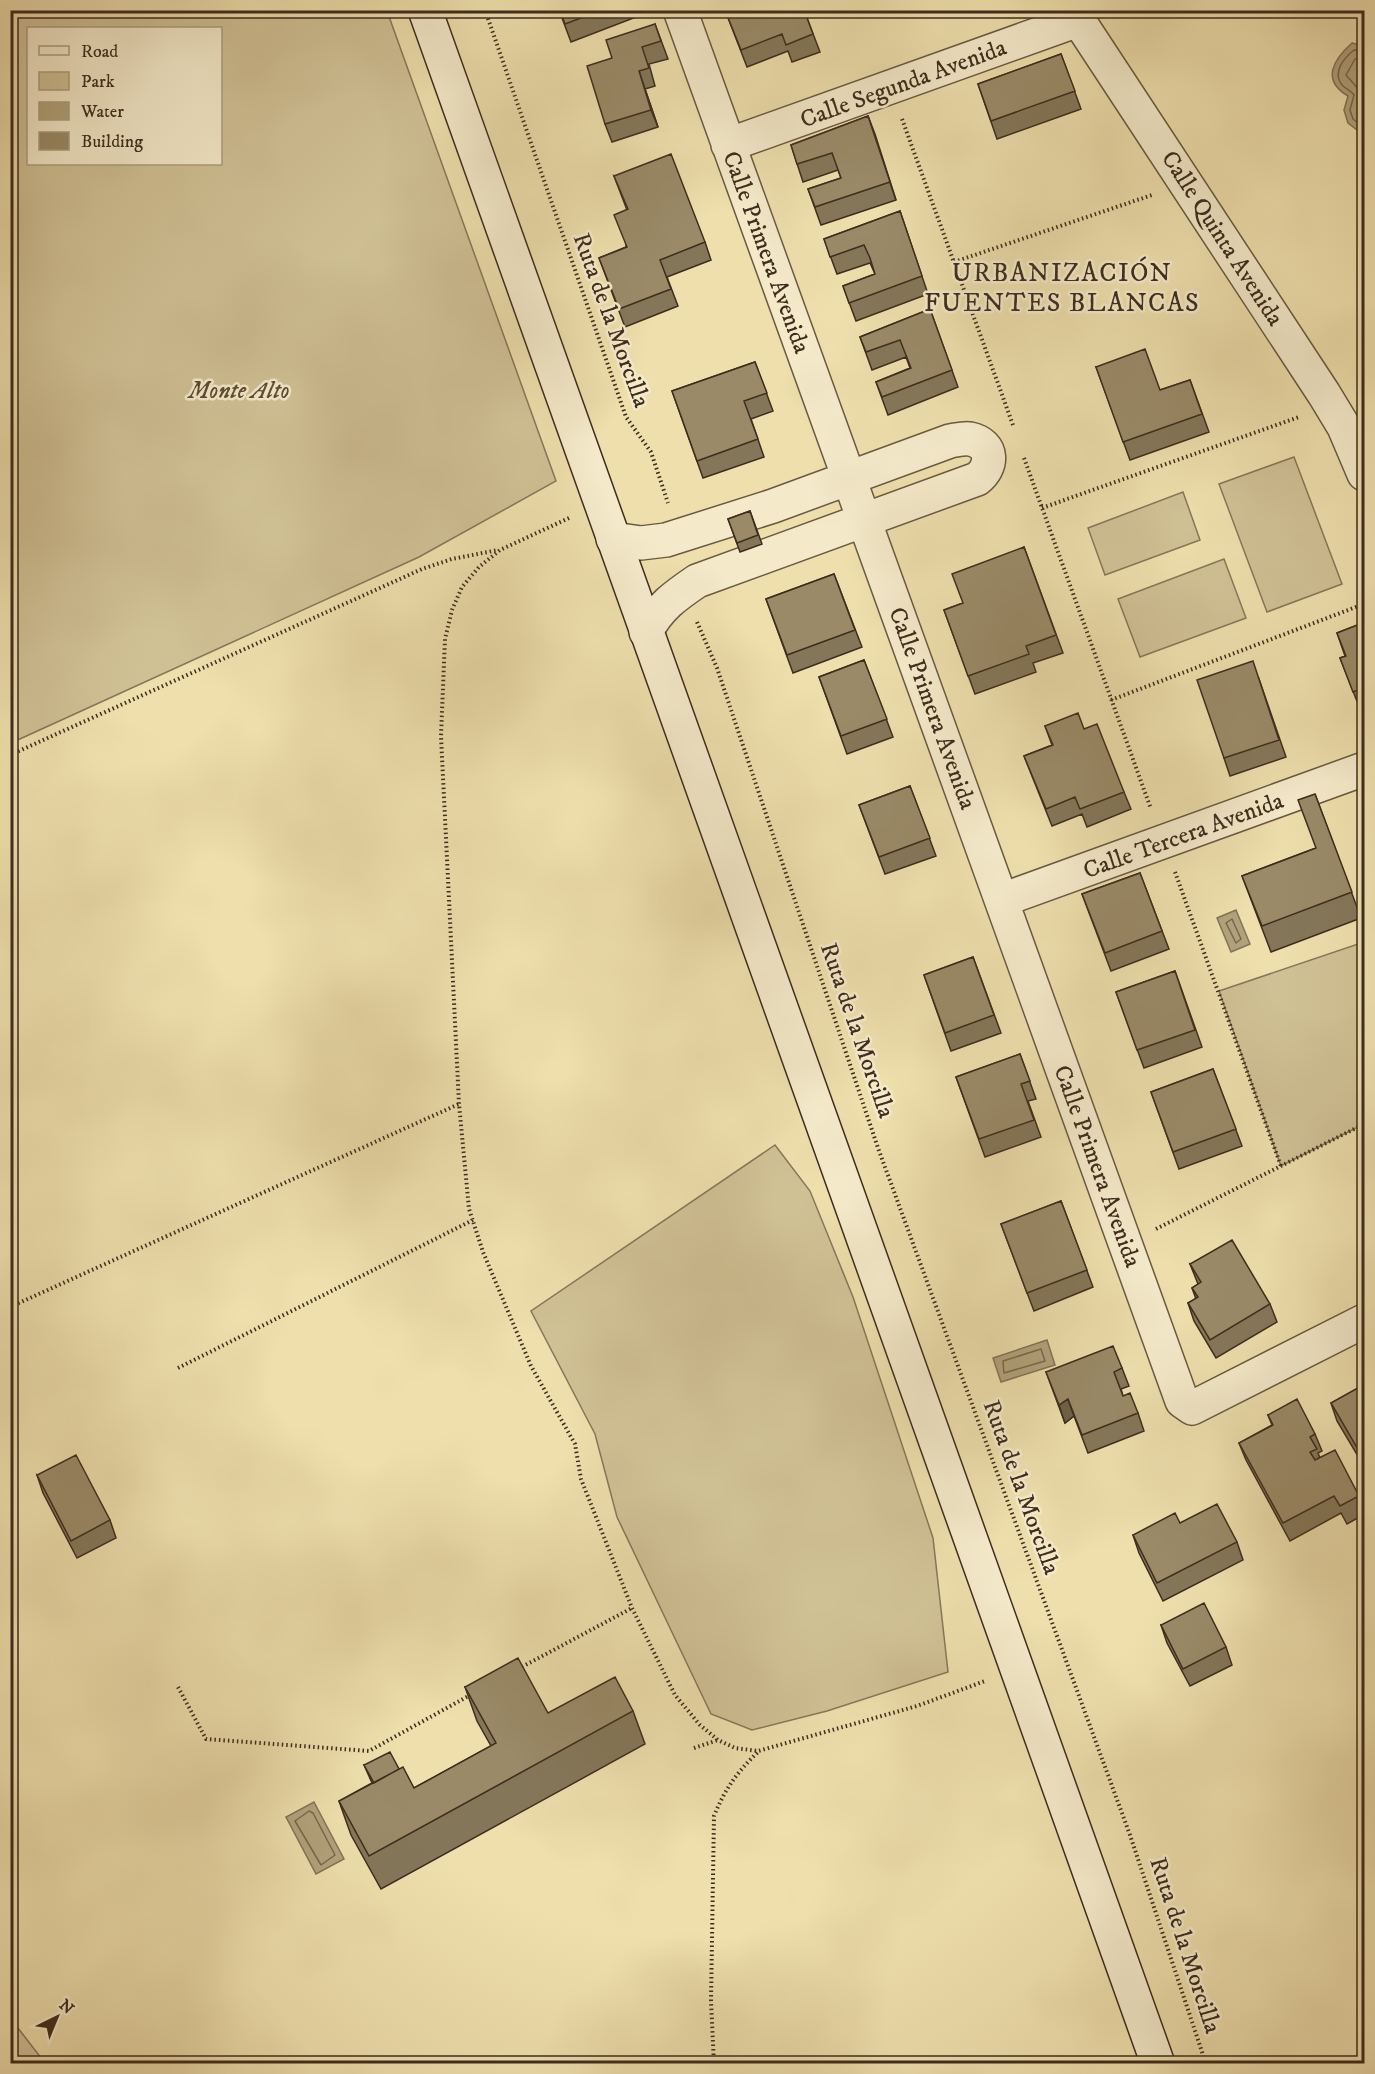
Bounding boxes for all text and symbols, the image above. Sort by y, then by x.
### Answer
legend [27,27,222,165]
street label: Calle Segunda Avenida [796,32,1011,135]
text: Road [81,41,118,63]
text: Park [81,71,115,93]
text: Water [80,101,124,123]
text: Building [81,131,143,153]
street label: Calle Quinta Avenida [1154,145,1290,332]
street label: Calle Primera Avenida [716,147,817,358]
street label: Ruta de la Morcilla [566,229,657,412]
district label: URBANIZACIÓN FUENTES BLANCAS [924,256,1200,320]
park label: Monte Alto [186,376,290,406]
street label: Calle Primera Avenida [882,603,983,814]
street label: Calle Tercera Avenida [1079,786,1288,886]
street label: Ruta de la Morcilla [813,939,901,1123]
street label: Calle Primera Avenida [1047,1061,1148,1272]
street label: Ruta de la Morcilla [976,1396,1067,1579]
street label: Ruta de la Morcilla [1142,1853,1228,2038]
north arrow [27,1987,87,2047]
text: N [55,1995,78,2019]

